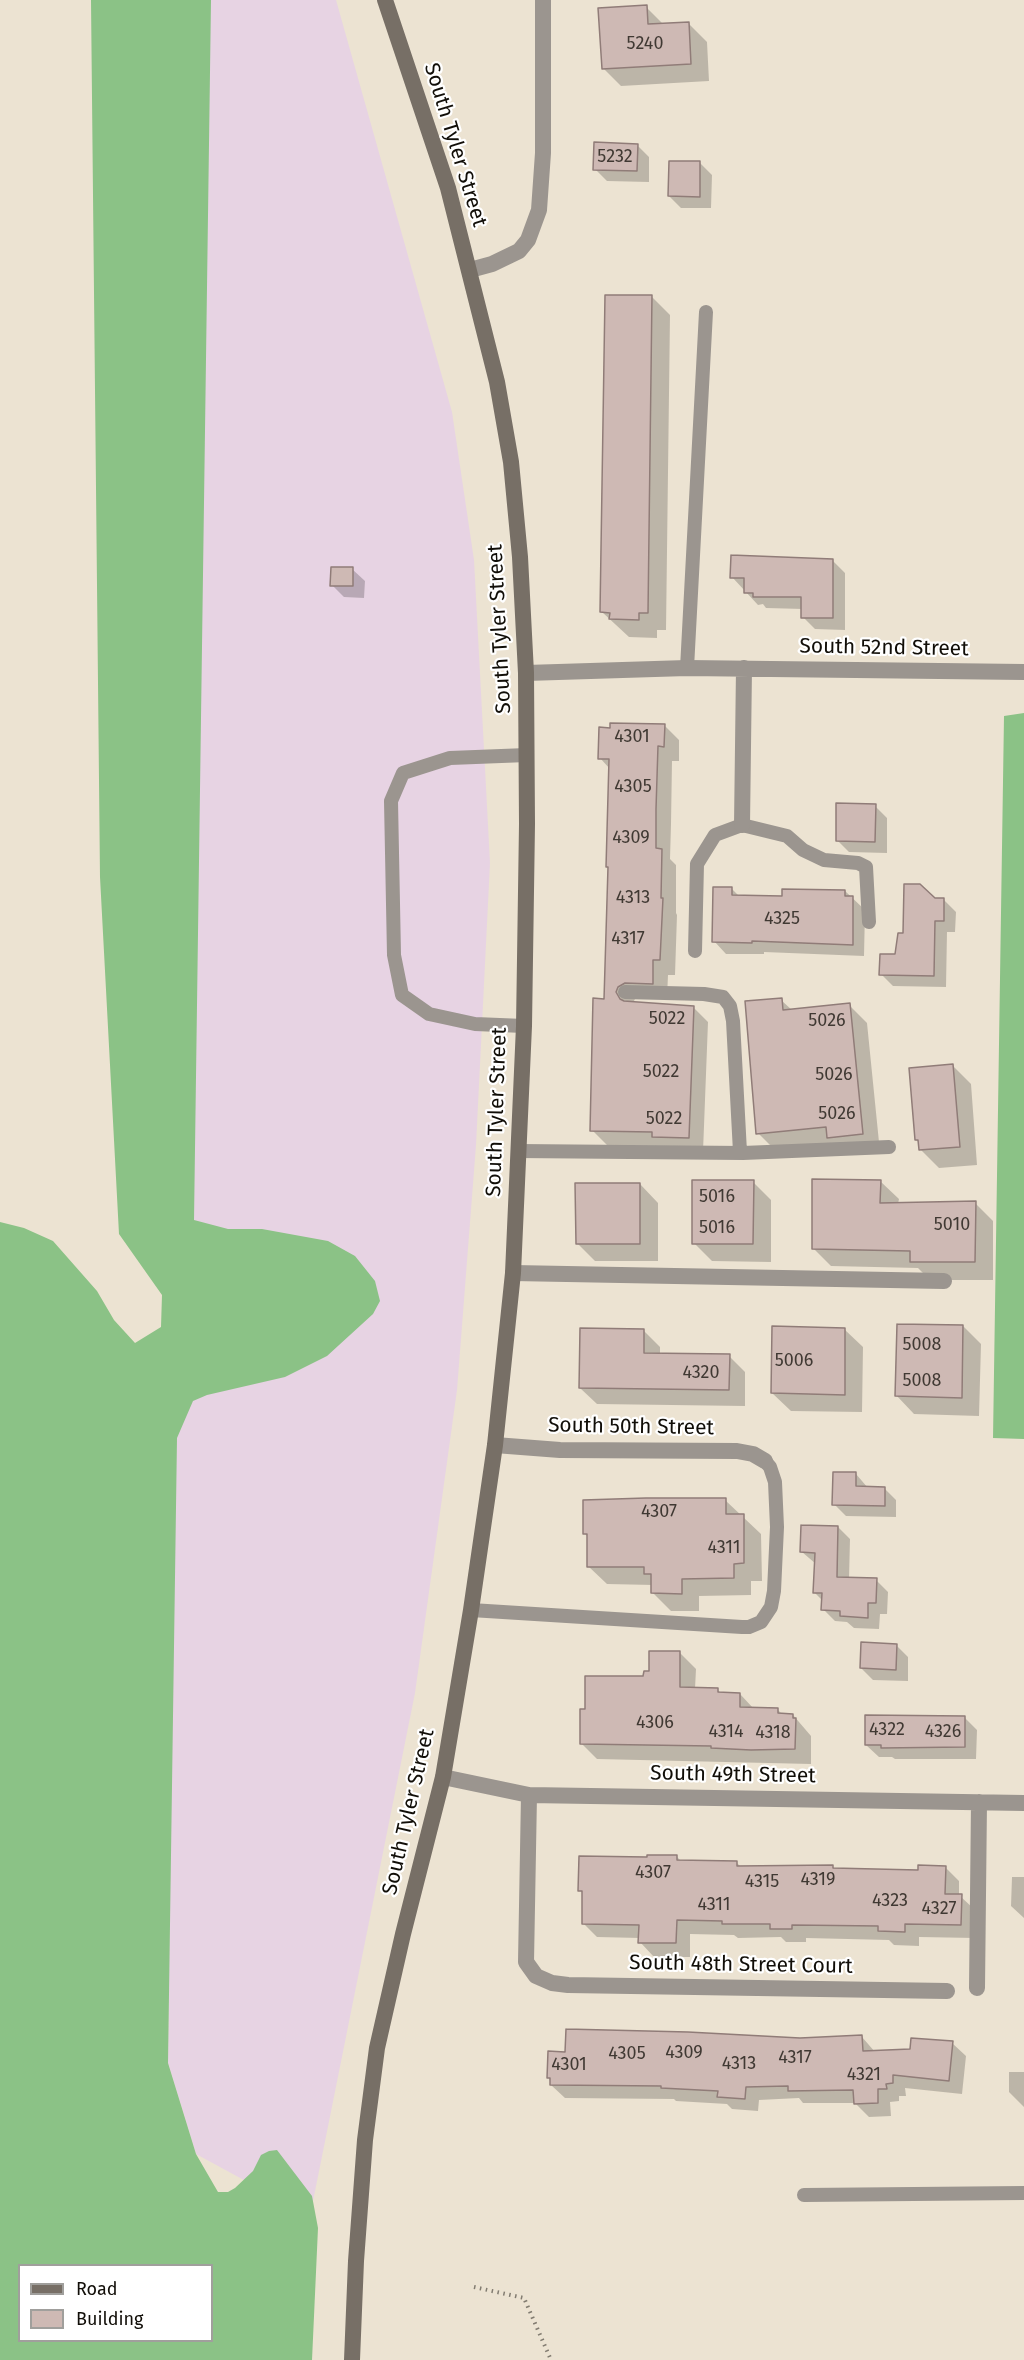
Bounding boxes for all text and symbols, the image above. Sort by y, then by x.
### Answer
house number: 5240 [627,33,663,55]
street label: South Tyler Street [418,60,492,230]
house number: 5232 [597,146,633,168]
street label: South Tyler Street [483,544,517,714]
street label: South 52nd Street [799,634,969,662]
house number: 4301 [614,726,650,748]
house number: 4305 [614,776,652,798]
house number: 4309 [612,827,650,849]
house number: 4313 [616,887,650,909]
house number: 4325 [764,908,800,930]
house number: 4317 [611,928,645,950]
house number: 5022 [649,1008,685,1030]
house number: 5026 [808,1010,846,1032]
street label: South Tyler Street [481,1027,513,1197]
house number: 5022 [643,1061,679,1083]
house number: 5026 [815,1064,853,1086]
house number: 5026 [818,1103,856,1125]
house number: 5022 [646,1108,682,1130]
house number: 5016 [699,1186,735,1208]
house number: 5010 [934,1214,970,1236]
house number: 5016 [699,1217,735,1239]
house number: 5008 [902,1334,942,1356]
house number: 5006 [775,1350,813,1372]
house number: 4320 [682,1362,720,1384]
house number: 5008 [902,1370,942,1392]
street label: South 50th Street [548,1413,714,1441]
house number: 4307 [641,1501,677,1523]
house number: 4311 [707,1537,741,1559]
house number: 4306 [636,1712,674,1734]
house number: 4322 [869,1719,905,1741]
house number: 4314 [708,1721,744,1743]
house number: 4326 [925,1721,961,1743]
house number: 4318 [755,1722,791,1744]
street label: South Tyler Street [378,1726,440,1898]
street label: South 49th Street [650,1761,816,1789]
house number: 4307 [635,1862,671,1884]
house number: 4319 [800,1869,836,1891]
house number: 4315 [745,1871,779,1893]
house number: 4323 [872,1890,908,1912]
house number: 4311 [697,1894,731,1916]
house number: 4327 [922,1898,956,1920]
street label: South 48th Street Court [629,1950,853,1980]
house number: 4309 [665,2042,703,2064]
house number: 4305 [608,2043,646,2065]
house number: 4317 [778,2047,812,2069]
house number: 4313 [722,2053,756,2075]
house number: 4301 [551,2054,587,2076]
house number: 4321 [847,2064,881,2086]
legend [18,2264,213,2342]
text: Road [76,2278,118,2300]
text: Building [76,2308,143,2330]

